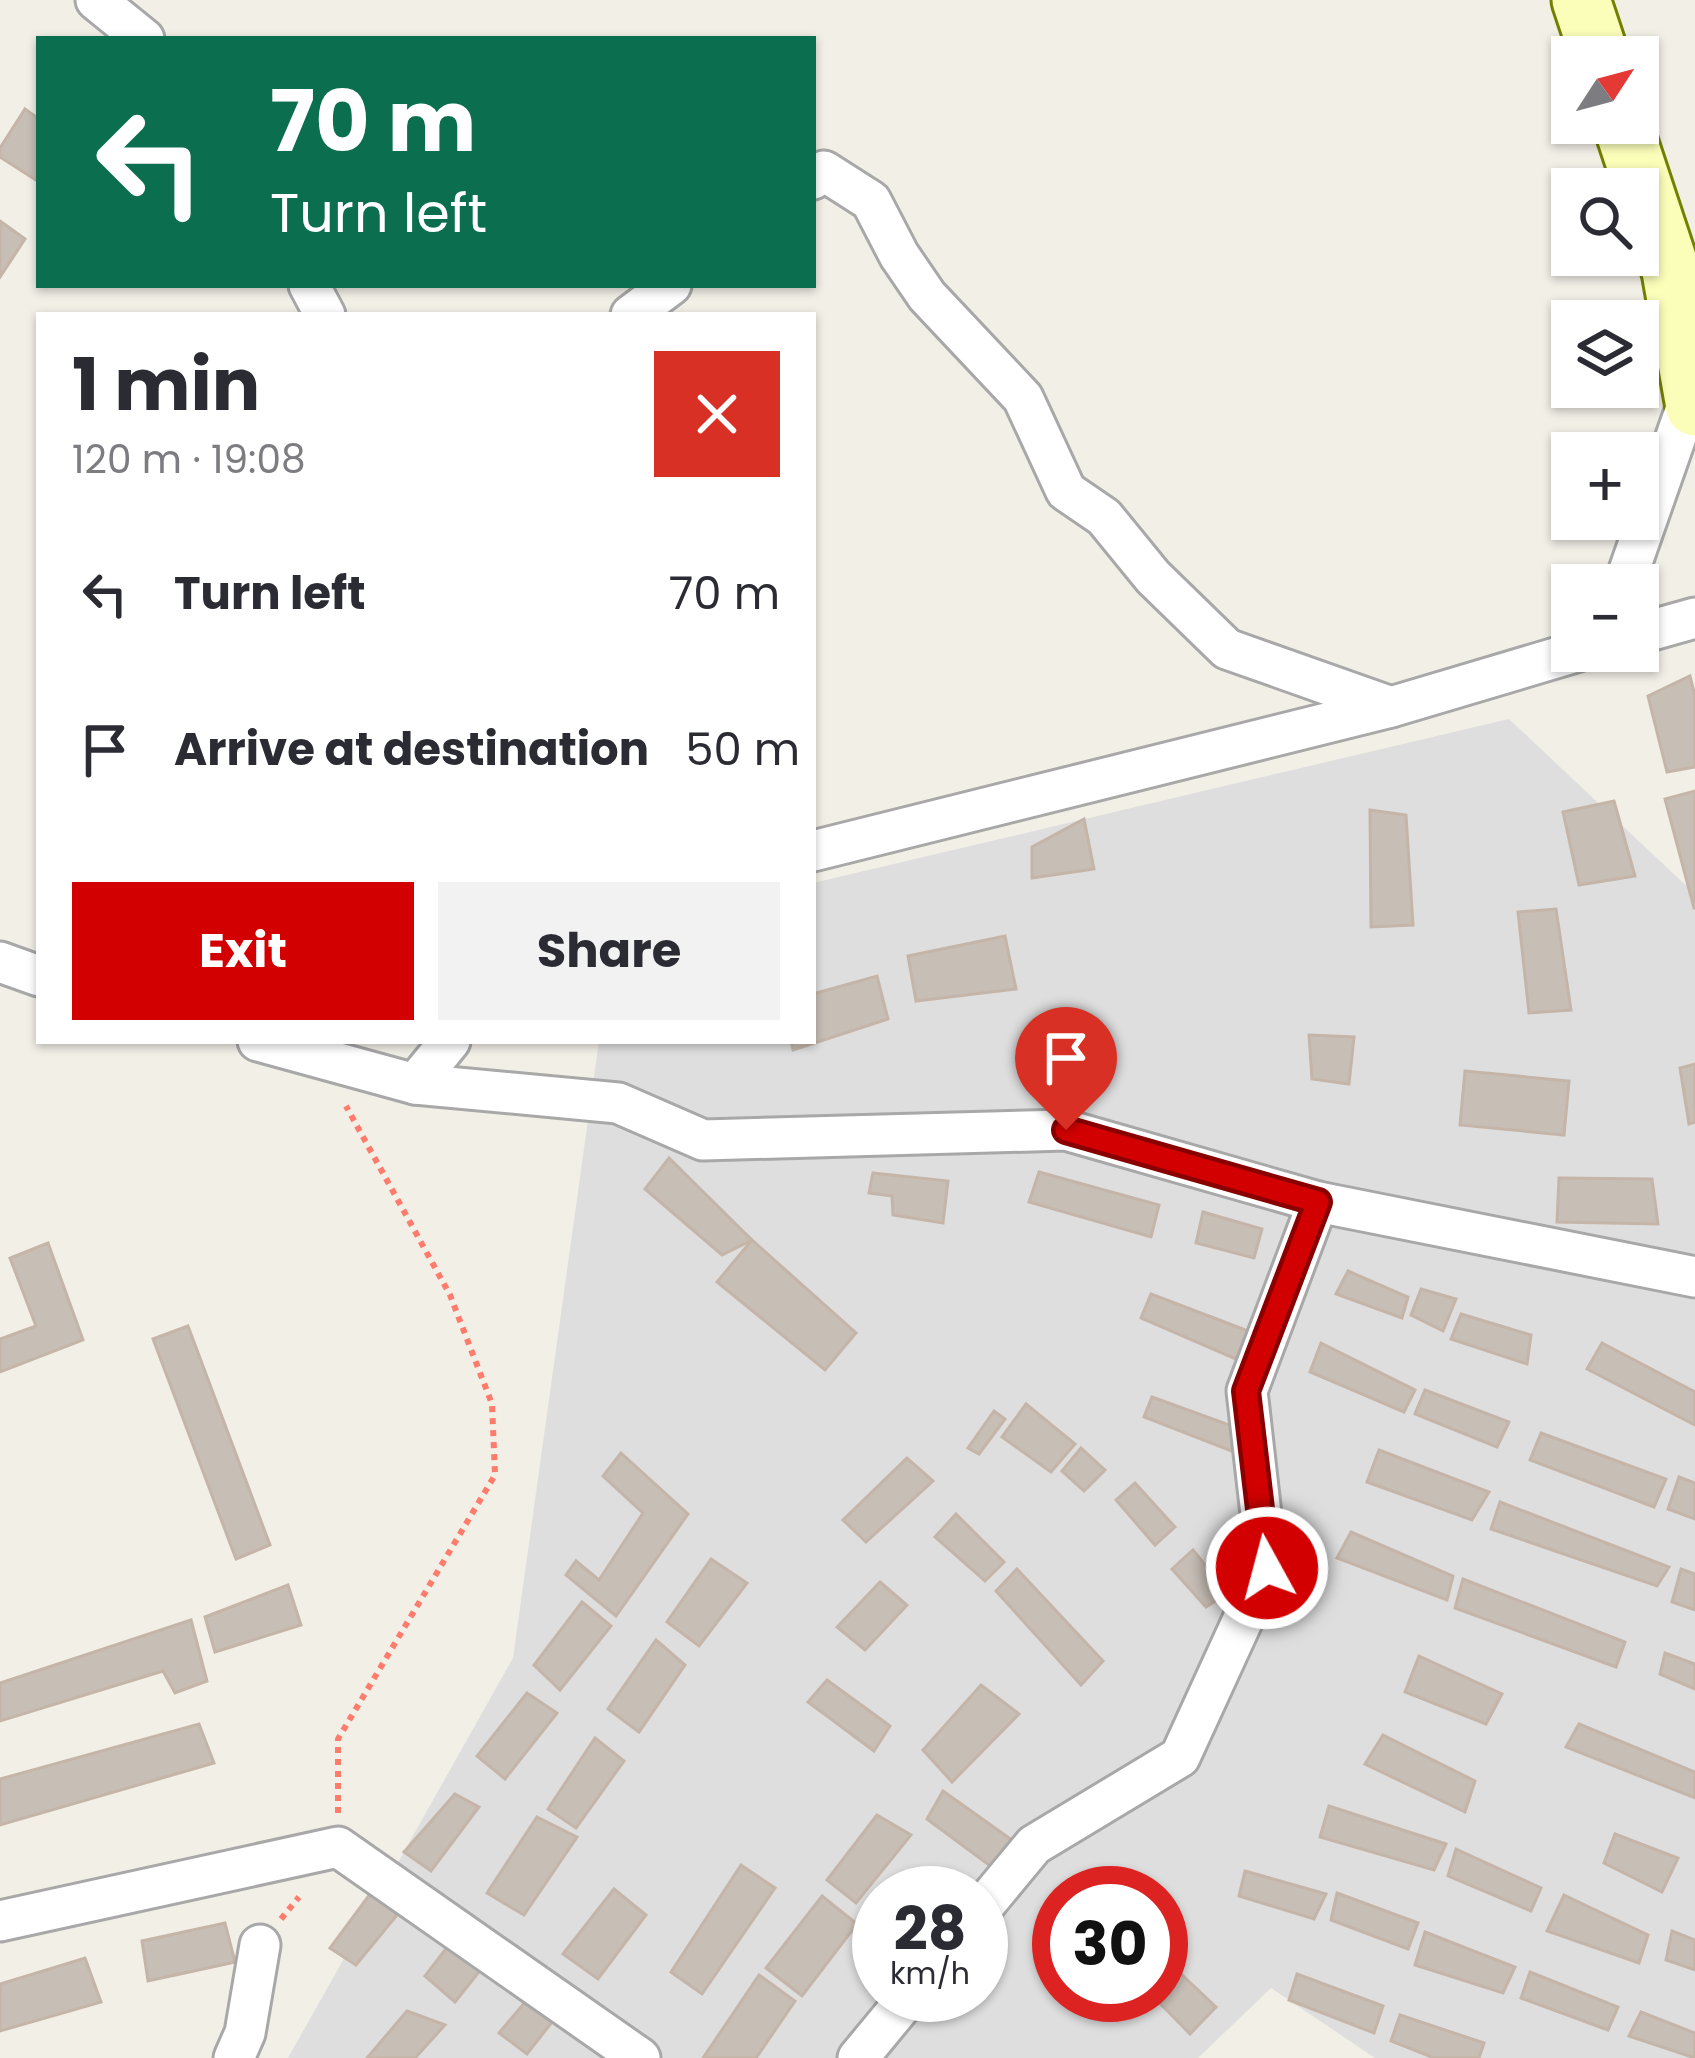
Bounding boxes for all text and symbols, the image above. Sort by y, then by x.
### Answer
north arrow [1551,36,1659,144]
map controls [1551,36,1659,672]
text: 70 m [270,63,476,180]
icon: left [72,84,228,240]
button: search [1551,168,1659,276]
text: Turn left [270,175,487,251]
button: layers [1551,300,1659,408]
text: 1 min [72,334,260,435]
button: close [654,351,780,477]
text: 120 m · 19:08 [72,432,306,487]
button: + [1551,432,1659,540]
icon: left [72,561,138,627]
text: Turn left [174,562,366,625]
text: 70 m [669,562,780,625]
button: − [1551,564,1659,672]
icon: arrive [72,717,138,783]
text: Arrive at destination [174,718,649,781]
text: 50 m [685,718,800,781]
button: Exit [72,882,414,1020]
button: Share [438,882,780,1020]
pin [1015,1007,1117,1130]
icon: arrive [1033,1025,1099,1091]
position arrow [1204,1505,1330,1631]
speed limit sign: 30 [1032,1866,1188,2022]
text: 28 [893,1887,967,1971]
text: km/h [890,1952,970,1995]

